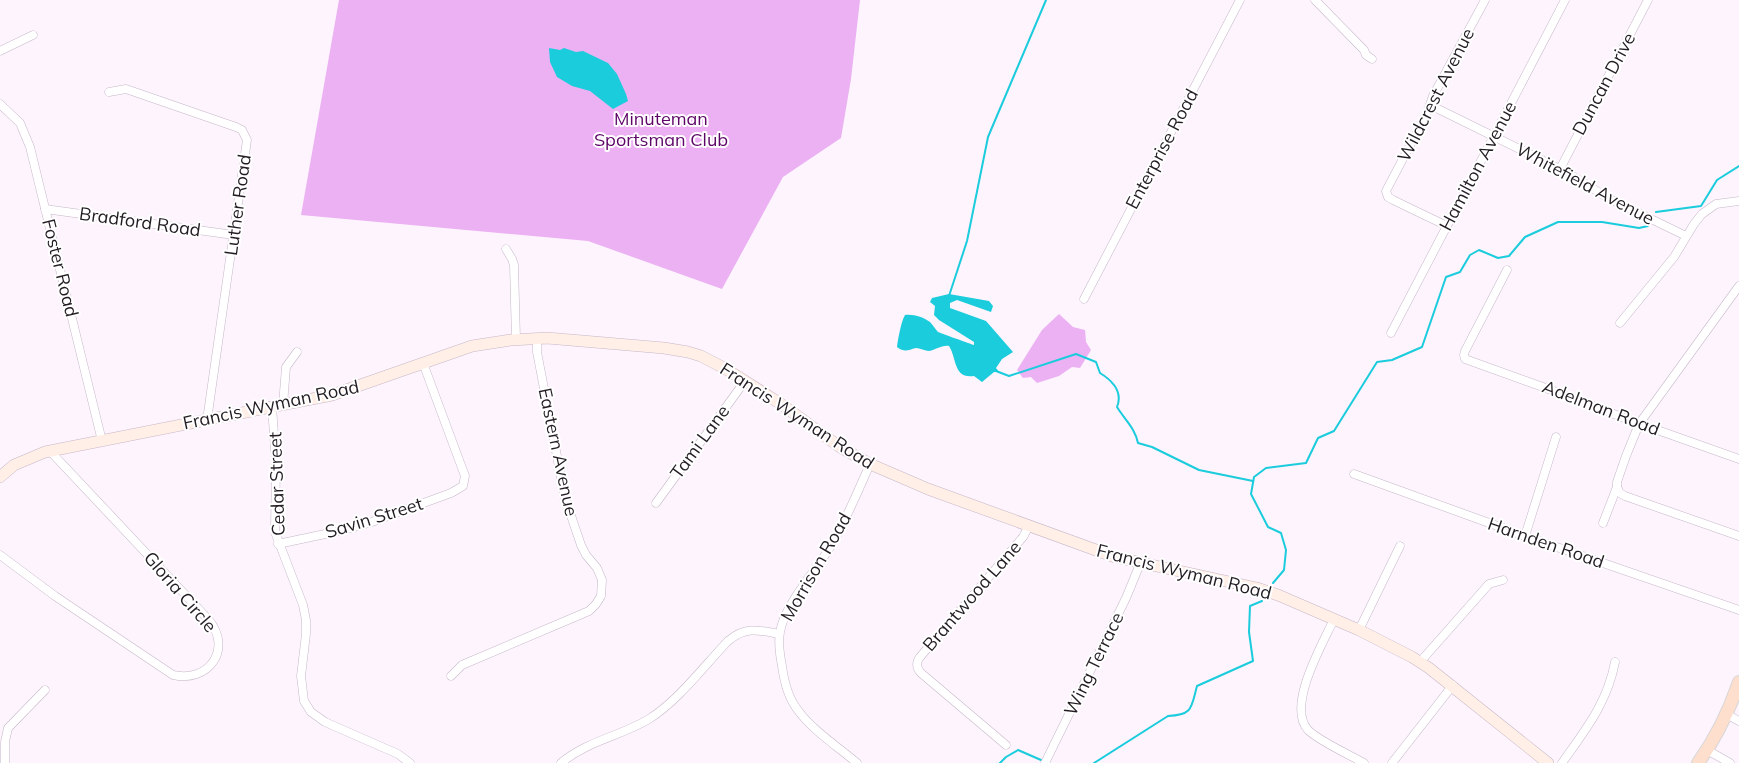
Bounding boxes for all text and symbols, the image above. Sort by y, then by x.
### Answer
street label: Wildcrest Avenue [1392,24,1479,166]
street label: Duncan Drive [1567,29,1640,139]
street label: Enterprise Road [1120,85,1203,213]
street label: Hamilton Avenue [1434,97,1521,234]
park label: Minuteman Sportsman Club [594,107,728,151]
street label: Whitefield Avenue [1512,137,1658,230]
street label: Luther Road [219,153,256,257]
street label: Bradford Road [78,202,202,241]
street label: Foster Road [37,216,84,319]
street label: Francis Wyman Road [716,357,879,474]
street label: Francis Wyman Road [181,375,361,434]
street label: Adelman Road [1539,375,1663,440]
street label: Eastern Avenue [534,386,583,518]
street label: Tami Lane [665,400,734,483]
street label: Cedar Street [263,432,290,536]
street label: Savin Street [322,492,425,543]
street label: Morrison Road [775,508,856,625]
street label: Harnden Road [1485,512,1607,573]
street label: Brantwood Lane [917,536,1026,656]
street label: Francis Wyman Road [1094,539,1274,604]
street label: Gloria Circle [139,546,222,637]
street label: Wing Terrace [1059,608,1128,719]

